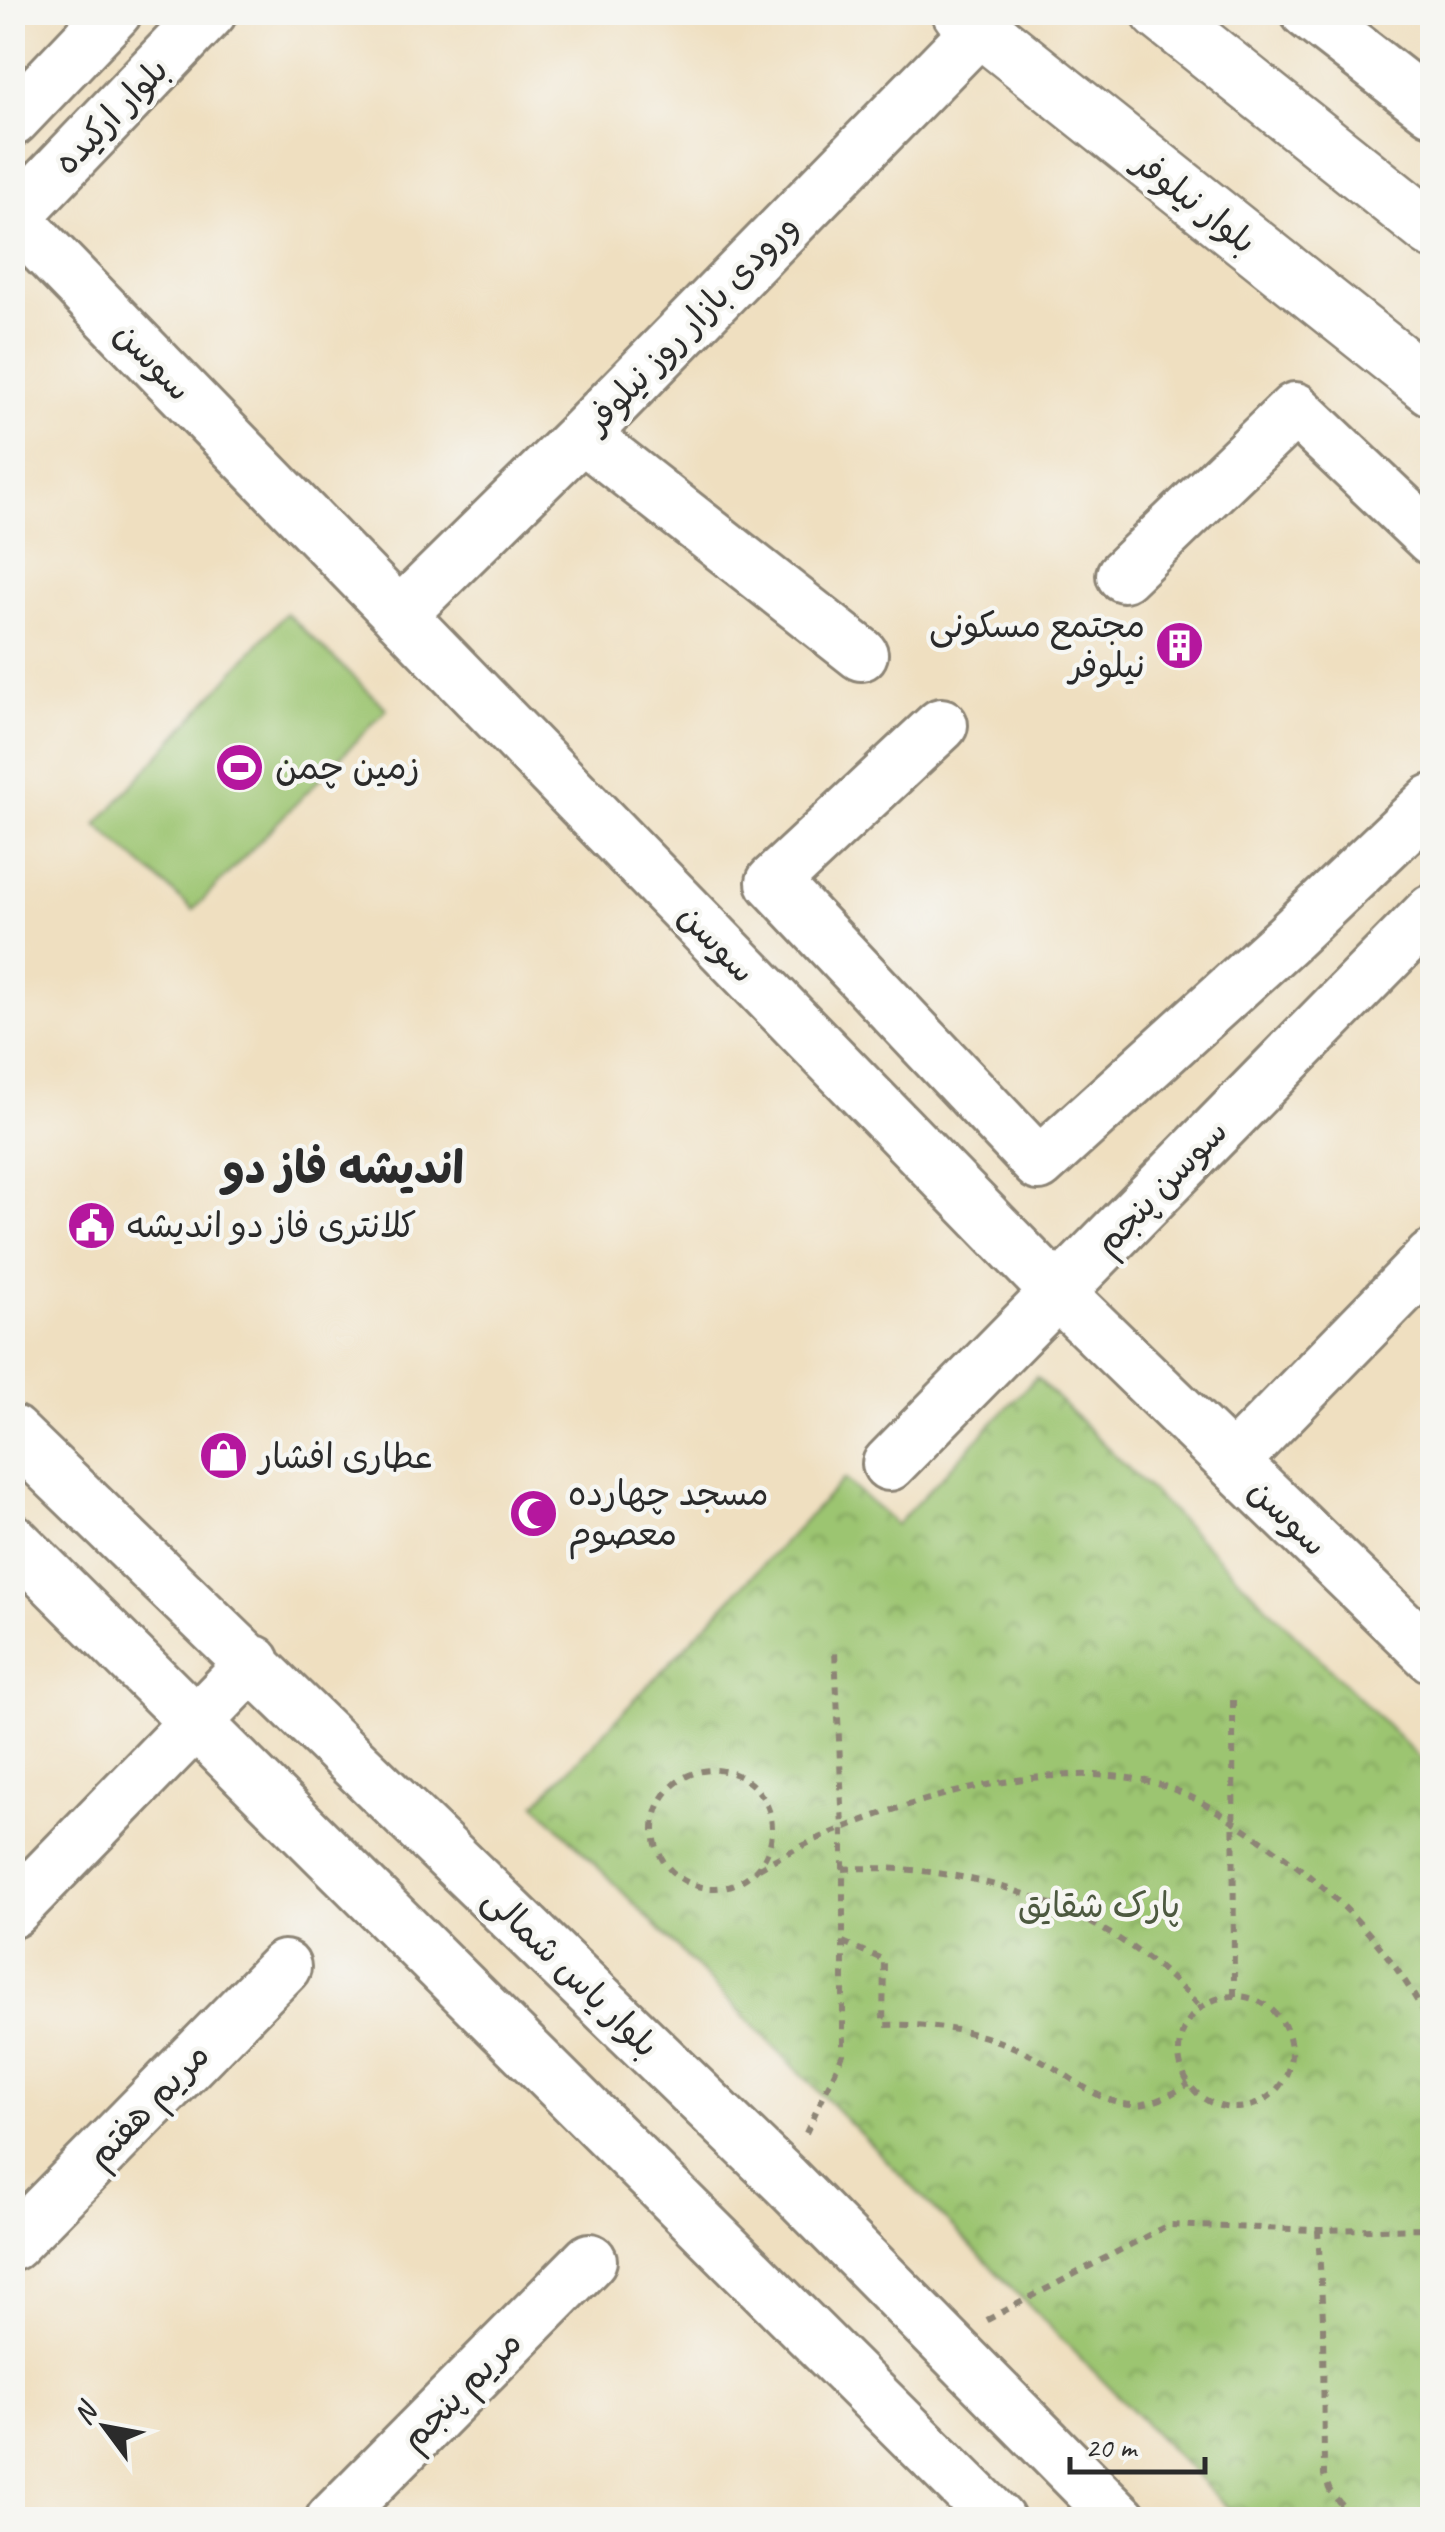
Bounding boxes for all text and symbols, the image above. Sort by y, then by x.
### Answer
street label: بلوار ارکیده [44,48,178,184]
street label: بلوار نیلوفر [1122,138,1265,264]
street label: ورودی بازار روز نیلوفر [573,204,807,445]
street label: سوسن [104,312,202,410]
place label: مجتمع مسکونی نیلوفر [929,603,1145,688]
building icon: مجتمع مسکونی نیلوفر [1154,619,1206,671]
sports icon: زمین چمن [214,741,266,793]
place label: زمین چمن [275,745,420,790]
street label: سوسن [668,894,766,992]
street label: سوسن پنجم [1085,1109,1240,1268]
district label: اندیشه فاز دو [219,1140,464,1197]
public building icon: کلانتری فاز دو اندیشه [65,1199,117,1251]
place label: کلانتری فاز دو اندیشه [126,1203,417,1248]
shop icon: عطاری افشار [198,1430,250,1482]
place label: عطاری افشار [256,1434,433,1479]
street label: سوسن [1239,1468,1337,1566]
place label: مسجد چهارده معصوم [568,1471,769,1560]
mosque icon: مسجد چهارده معصوم [507,1487,559,1539]
street label: بلوار یاس شمالی [474,1877,668,2067]
park label: پارک شقایق [1018,1883,1180,1928]
street label: مریم هفتم [77,2033,222,2180]
street label: مریم پنجم [391,2320,534,2463]
north arrow [55,2377,155,2477]
text: N [65,2393,106,2431]
scale bar [1070,2412,1205,2474]
text: 20 m [1085,2428,1138,2466]

